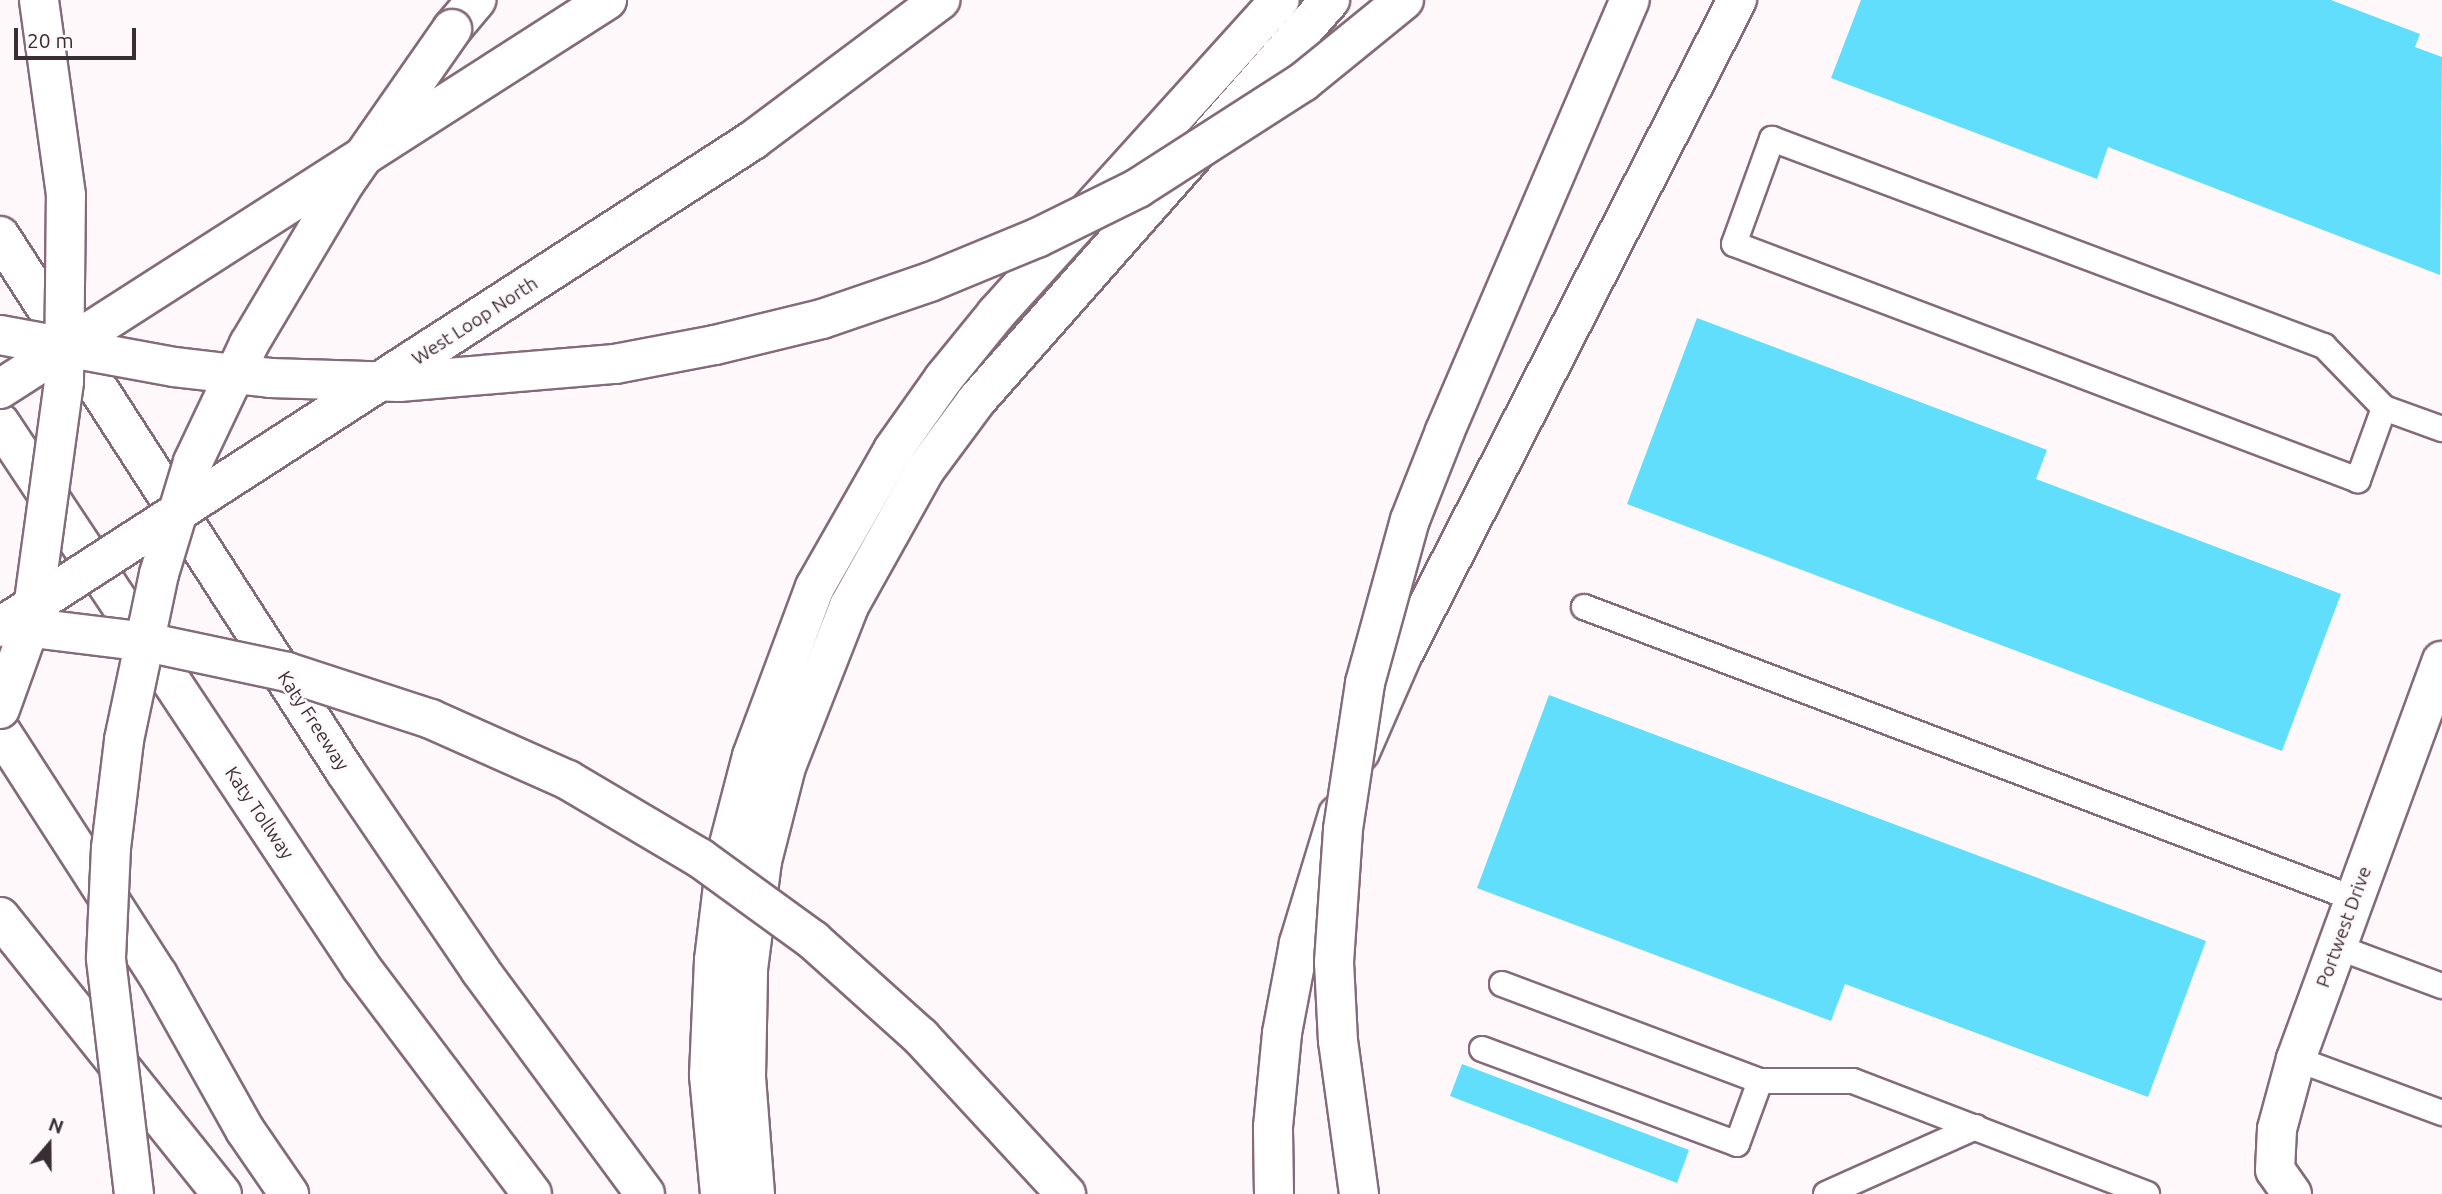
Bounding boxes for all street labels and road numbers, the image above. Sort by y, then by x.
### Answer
street label: West Loop North [408,272,542,370]
street label: Katy Freeway [272,667,354,775]
street label: Katy Tollway [220,762,298,864]
street label: Portwest Drive [2312,863,2376,991]

